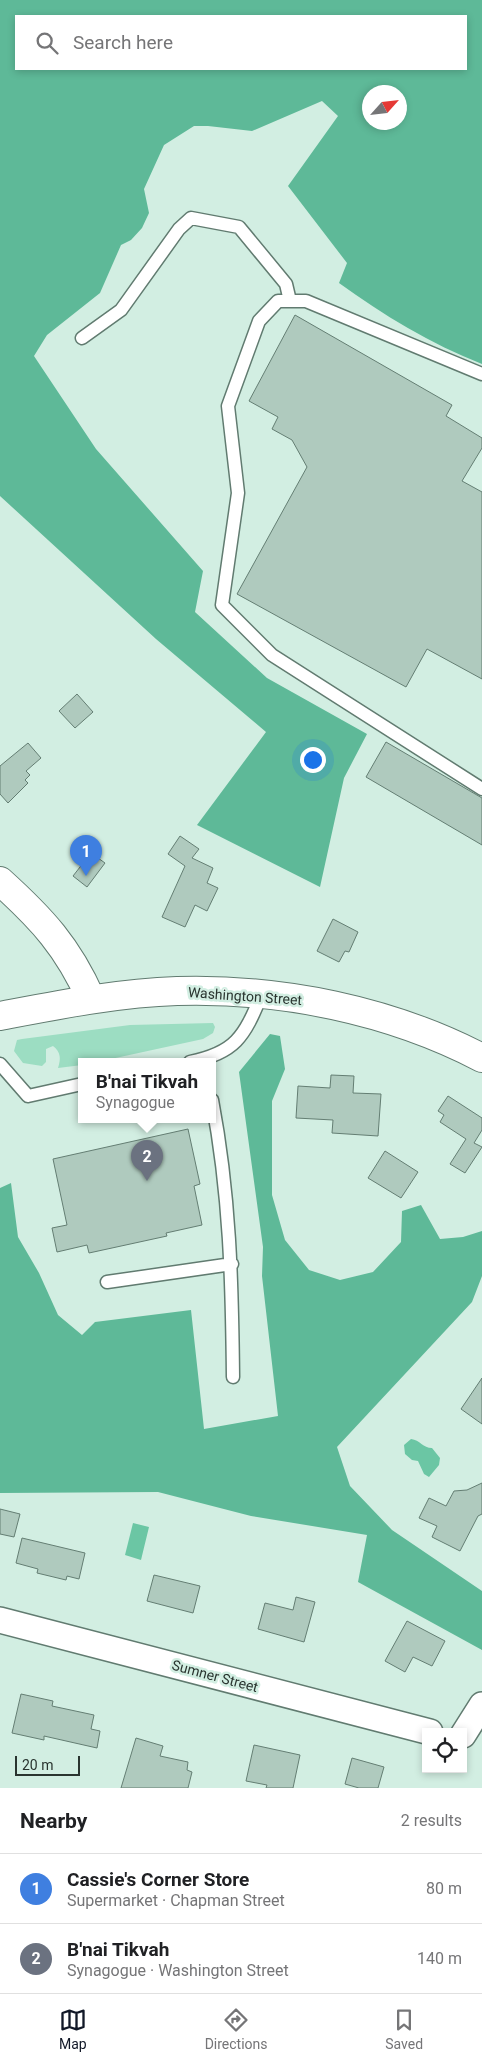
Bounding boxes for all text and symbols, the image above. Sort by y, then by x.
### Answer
search box [15,15,467,70]
icon: search [33,29,61,57]
text: Search here [73,31,173,54]
north arrow [362,85,407,130]
your location [300,747,326,773]
pin: 1 [70,835,102,876]
street label: Washington Street [187,984,303,1008]
popup [78,1058,216,1123]
text: B'nai Tikvah [96,1070,198,1093]
text: Synagogue [96,1093,175,1112]
pin: 2 [131,1140,163,1181]
street label: Sumner Street [170,1657,260,1695]
map controls [422,1728,467,1773]
button: locate [422,1728,467,1773]
scale bar [15,1753,80,1776]
text: 20 m [22,1757,54,1773]
text: Nearby [20,1809,87,1833]
text: 2 results [401,1811,462,1830]
text: Cassie's Corner Store [67,1868,249,1891]
text: 1 [31,1879,41,1898]
text: 80 m [426,1879,462,1898]
text: Supermarket · Chapman Street [67,1891,285,1910]
text: B'nai Tikvah [67,1938,169,1961]
text: 2 [31,1949,41,1968]
text: 140 m [417,1949,462,1968]
text: Synagogue · Washington Street [67,1961,289,1980]
tab: Map [59,2006,87,2052]
tab: Directions [205,2006,268,2052]
tab: Saved [385,2006,423,2052]

